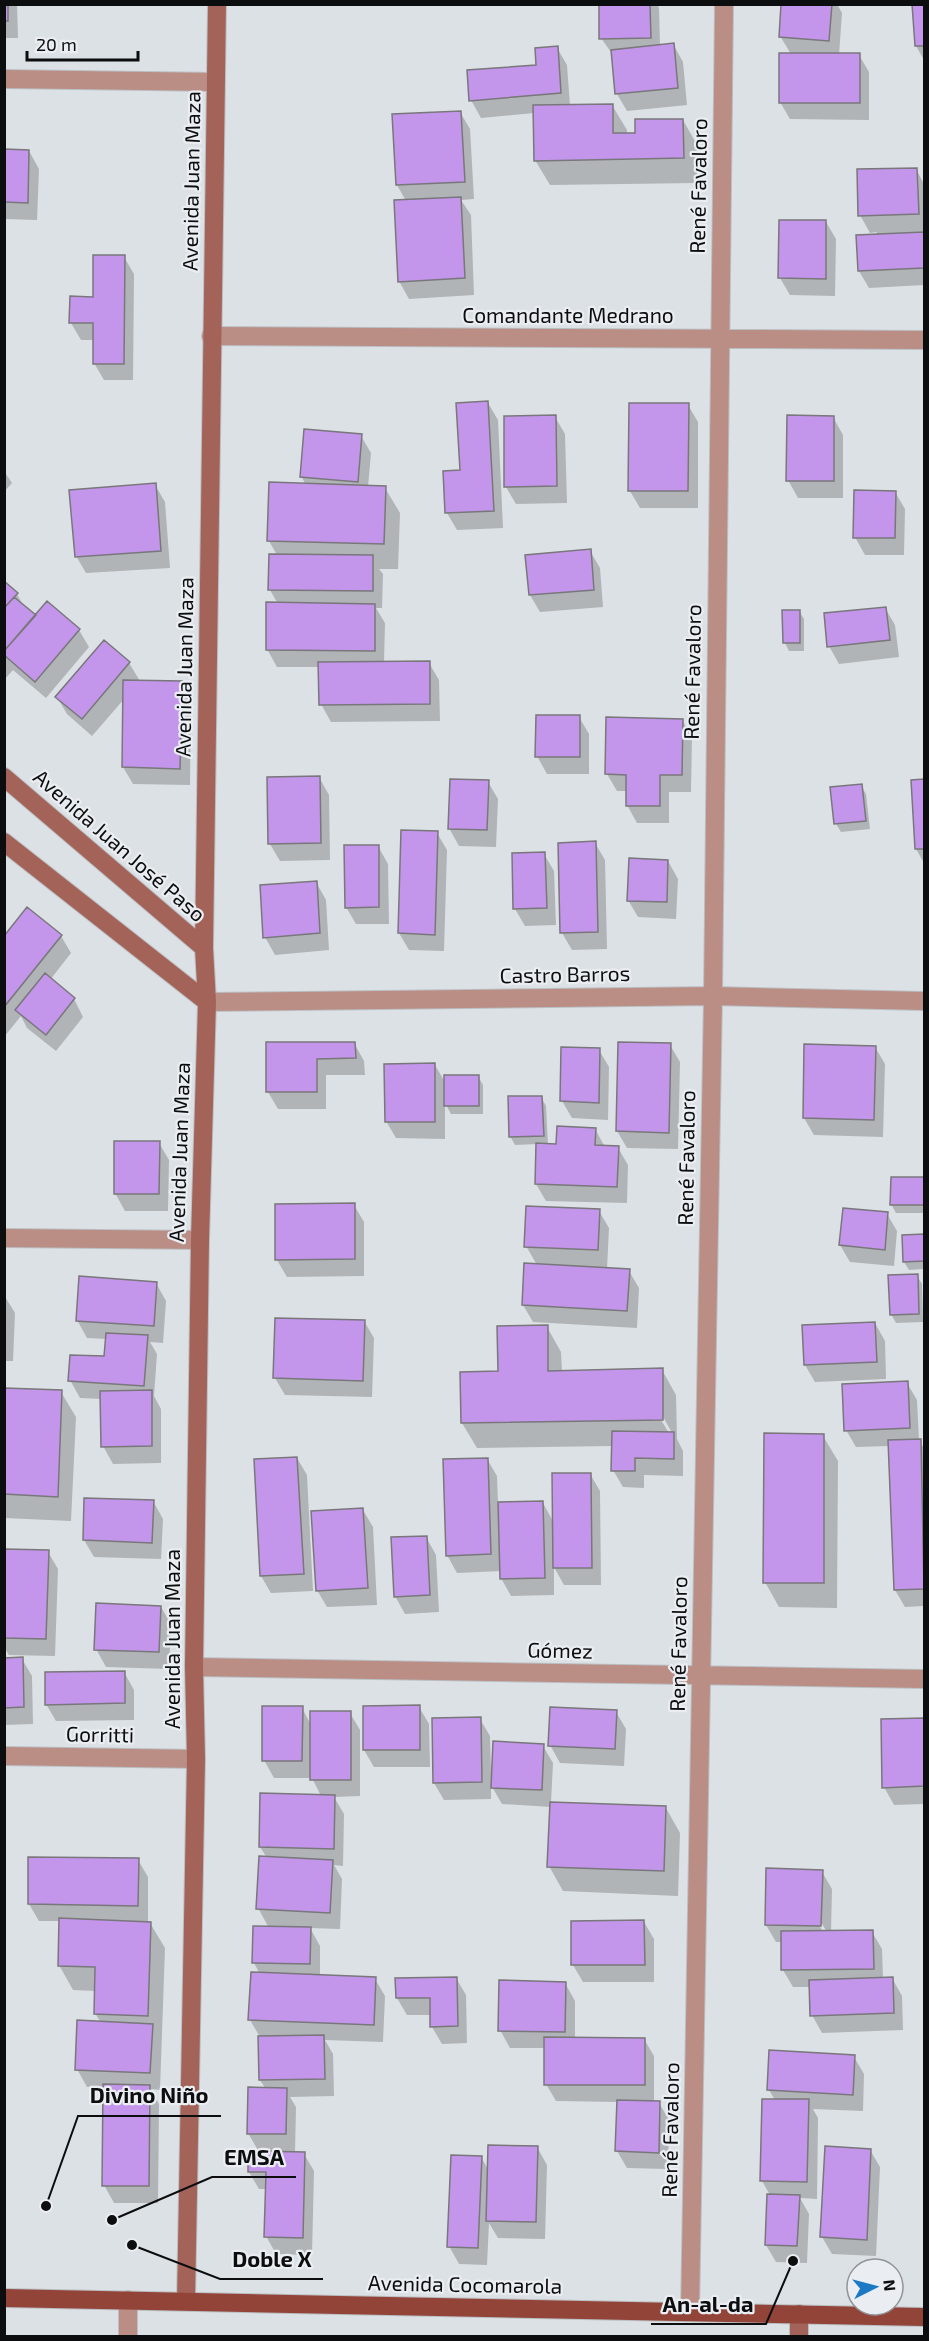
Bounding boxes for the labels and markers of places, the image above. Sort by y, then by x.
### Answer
callout: Divino Niño [78,2076,221,2116]
callout: EMSA [212,2137,296,2177]
callout: Doble X [220,2239,323,2279]
callout: An-al-da [651,2284,766,2324]

